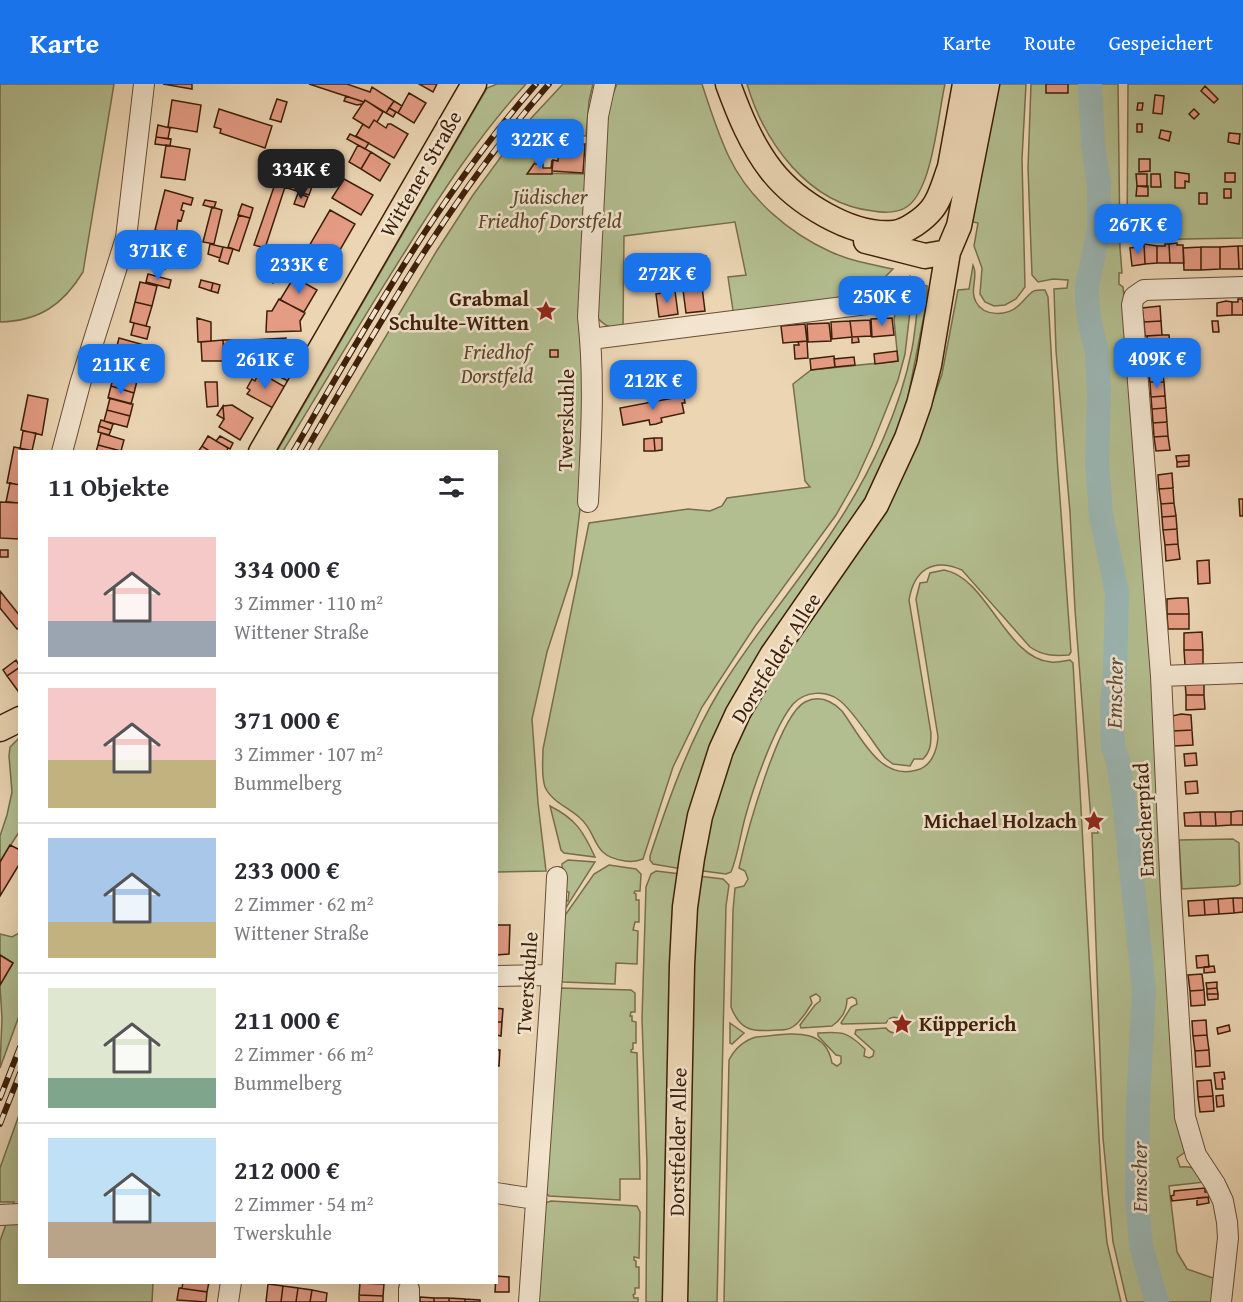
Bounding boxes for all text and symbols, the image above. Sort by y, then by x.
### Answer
text: Karte [30,22,99,63]
text: Karte [943,27,991,58]
text: Route [1024,27,1076,58]
text: Gespeichert [1109,27,1213,58]
street label: Wittener Straße [372,105,469,243]
pin: 322K € [491,119,589,170]
text: 322K € [511,124,569,153]
pin: 334K € [252,149,350,200]
text: 334K € [272,154,330,183]
park label: Jüdischer Friedhof Dorstfeld [477,181,622,236]
pin: 267K € [1089,204,1187,255]
text: 267K € [1109,209,1167,238]
pin: 371K € [109,230,207,281]
text: 371K € [129,235,187,264]
pin: 233K € [250,244,348,295]
text: 233K € [270,249,328,278]
pin: 272K € [618,253,716,304]
text: 272K € [638,258,696,287]
pin: 250K € [833,276,931,327]
text: 250K € [853,281,911,310]
place label: Grabmal Schulte-Witten [389,283,530,338]
place icon: Grabmal Schulte-Witten [534,299,558,323]
park label: Friedhof Dorstfeld [460,336,534,391]
pin: 409K € [1108,338,1206,389]
pin: 261K € [216,339,314,390]
text: 409K € [1128,343,1186,372]
pin: 211K € [72,344,170,395]
text: 261K € [236,344,294,373]
text: 211K € [92,349,150,378]
pin: 212K € [604,360,702,411]
text: 212K € [624,365,682,394]
street label: Twerskuhle [549,368,582,472]
text: 11 Objekte [48,467,169,506]
icon: filters [435,470,468,503]
text: 334 000 € [234,549,340,588]
icon: home [96,561,168,633]
street label: Dorstfelder Allee [723,586,828,729]
text: 3 Zimmer · 110 m² [234,588,383,617]
text: Wittener Straße [234,617,369,646]
water label: Emscher [1097,656,1131,730]
text: 371 000 € [234,700,340,739]
icon: home [96,712,168,784]
text: 3 Zimmer · 107 m² [234,739,383,768]
street label: Emscherpfad [1125,761,1162,878]
text: Bummelberg [234,768,342,797]
place label: Michael Holzach [924,805,1078,836]
place icon: Michael Holzach [1082,809,1106,833]
text: 233 000 € [234,850,340,889]
icon: home [96,862,168,934]
text: 2 Zimmer · 62 m² [234,889,373,918]
text: Wittener Straße [234,918,369,947]
street label: Twerskuhle [507,931,546,1035]
text: 211 000 € [234,1000,340,1039]
place label: Küpperich [919,1008,1017,1039]
icon: home [96,1012,168,1084]
place icon: Küpperich [890,1012,914,1036]
text: 2 Zimmer · 66 m² [234,1039,373,1068]
street label: Dorstfelder Allee [661,1067,694,1217]
text: Bummelberg [234,1068,342,1097]
water label: Emscher [1123,1141,1155,1214]
text: 212 000 € [234,1150,340,1189]
icon: home [96,1162,168,1234]
text: 2 Zimmer · 54 m² [234,1189,373,1218]
text: Twerskuhle [234,1218,332,1247]

